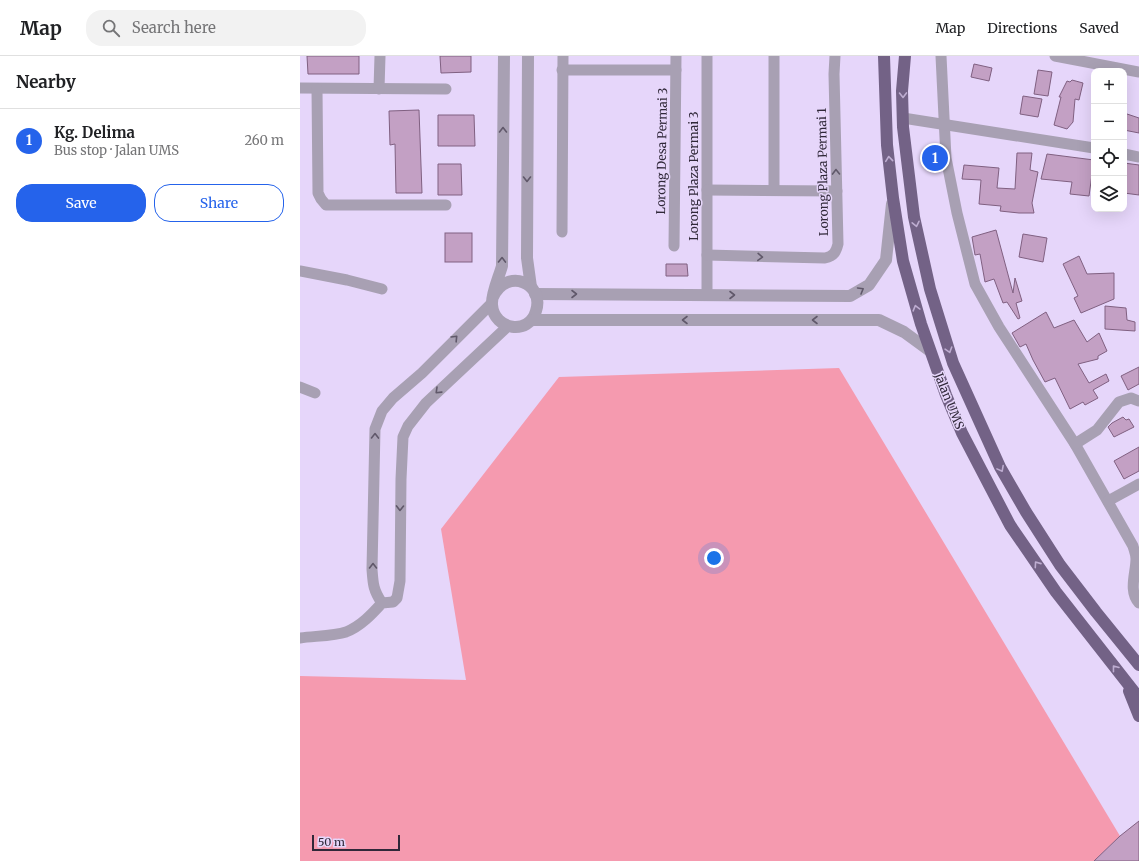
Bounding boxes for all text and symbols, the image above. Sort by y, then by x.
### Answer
search box [86,10,366,46]
text: Map [20,16,62,40]
icon: search [100,17,122,39]
text: Search here [132,18,216,37]
text: Map [935,19,965,37]
text: Directions [987,19,1057,37]
text: Saved [1079,19,1119,37]
map controls [1091,68,1127,212]
button: + [1091,68,1127,104]
text: Nearby [16,71,76,93]
street label: Lorong Desa Permai 3 [653,87,670,214]
one-way arrow [898,92,907,98]
button: − [1091,104,1127,140]
street label: Lorong Plaza Permai 1 [814,107,831,236]
street label: Lorong Plaza Permai 3 [686,111,701,241]
text: Kg. Delima [54,123,135,142]
one-way arrow [499,127,507,133]
text: 1 [26,132,32,149]
text: 260 m [244,132,284,149]
button: locate [1091,140,1127,176]
text: Bus stop · Jalan UMS [54,142,179,159]
pin: 1 [922,143,948,173]
one-way arrow [885,156,894,162]
one-way arrow [832,169,841,175]
one-way arrow [523,176,531,182]
button: layers [1091,176,1127,212]
button: Save [16,184,146,222]
button: Share [154,184,284,222]
one-way arrow [911,221,919,227]
one-way arrow [757,253,763,261]
one-way arrow [498,257,506,263]
one-way arrow [857,287,864,294]
one-way arrow [571,290,577,298]
one-way arrow [729,291,735,299]
one-way arrow [912,305,921,312]
one-way arrow [682,316,688,324]
one-way arrow [812,316,818,324]
one-way arrow [450,335,458,343]
one-way arrow [944,346,953,353]
street label: Jalan UMS [931,370,968,431]
one-way arrow [435,386,443,394]
one-way arrow [371,433,379,439]
one-way arrow [996,464,1004,472]
one-way arrow [396,505,404,511]
your location [704,548,724,568]
one-way arrow [1035,561,1042,568]
one-way arrow [369,563,377,569]
one-way arrow [1112,665,1119,672]
scale bar [312,833,400,852]
text: 50 m [318,835,345,849]

